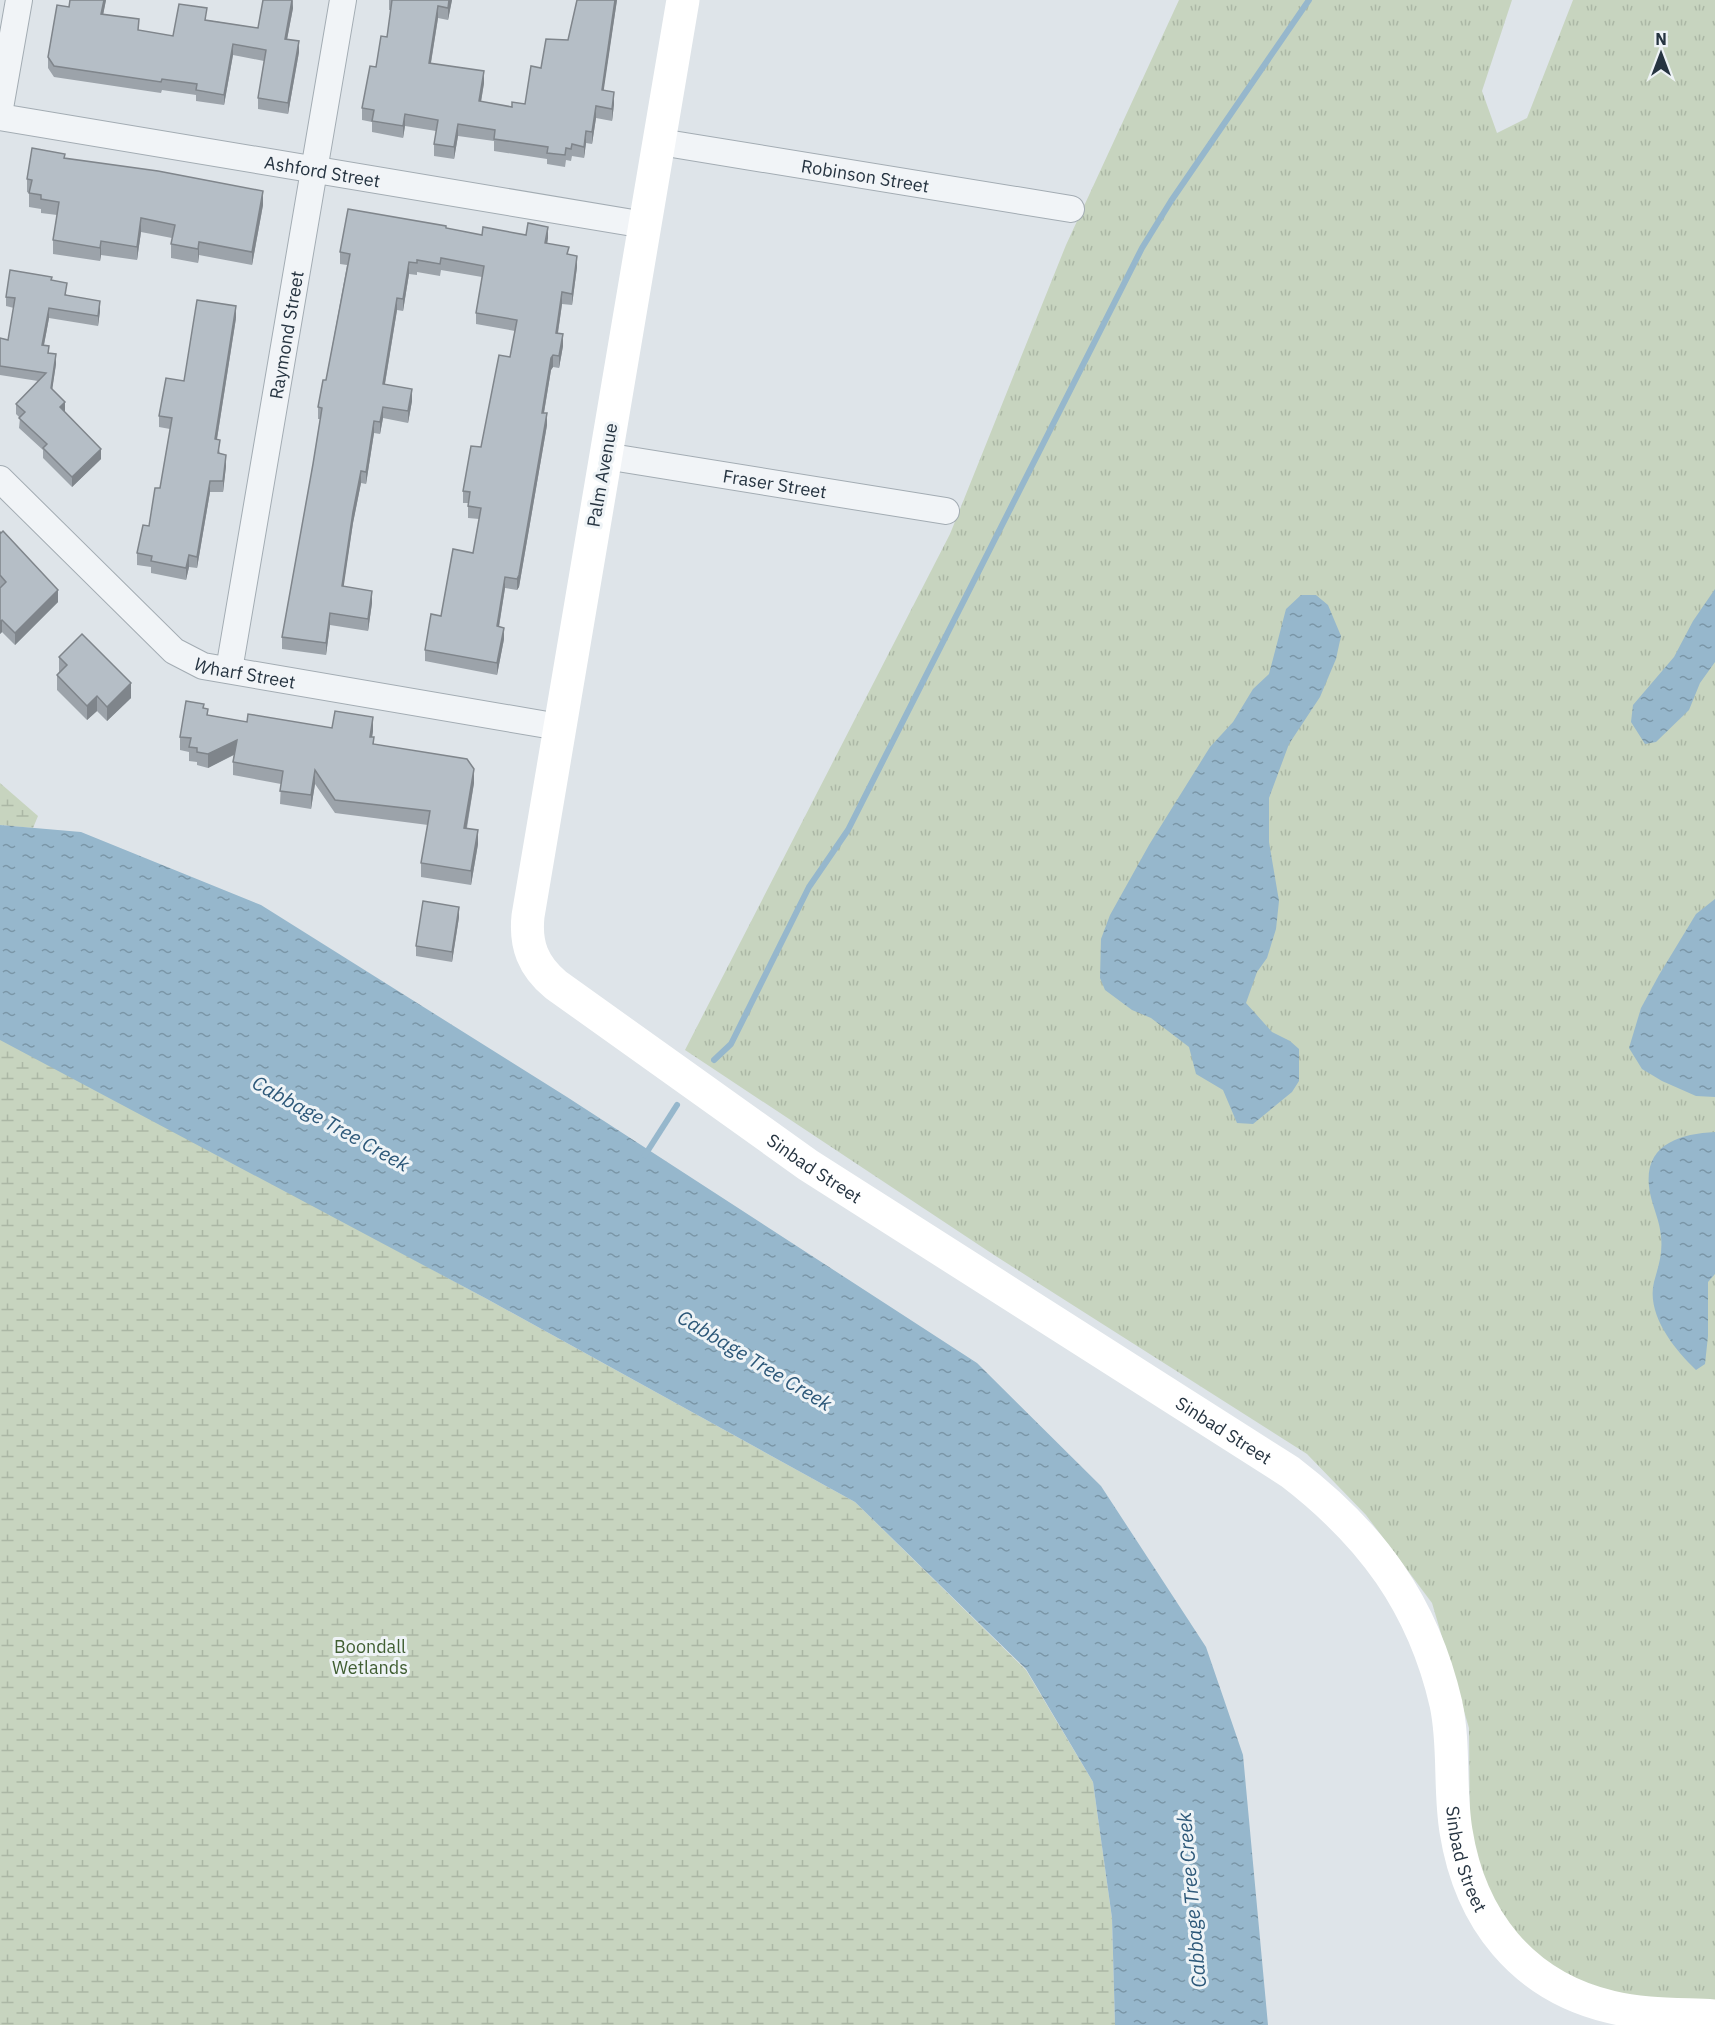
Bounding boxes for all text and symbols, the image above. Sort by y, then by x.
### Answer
north arrow [1631,24,1691,84]
text: N [1655,29,1667,49]
street label: Ashford Street [263,150,382,192]
street label: Robinson Street [800,154,931,197]
street label: Raymond Street [264,269,308,401]
street label: Palm Avenue [582,421,622,529]
street label: Fraser Street [721,464,828,503]
street label: Wharf Street [190,652,297,693]
water label: Cabbage Tree Creek [248,1069,415,1178]
street label: Sinbad Street [763,1128,866,1208]
water label: Cabbage Tree Creek [673,1303,838,1417]
street label: Sinbad Street [1172,1391,1276,1469]
park label: Boondall Wetlands [332,1635,408,1679]
street label: Sinbad Street [1442,1805,1492,1916]
water label: Cabbage Tree Creek [1170,1811,1212,1989]

